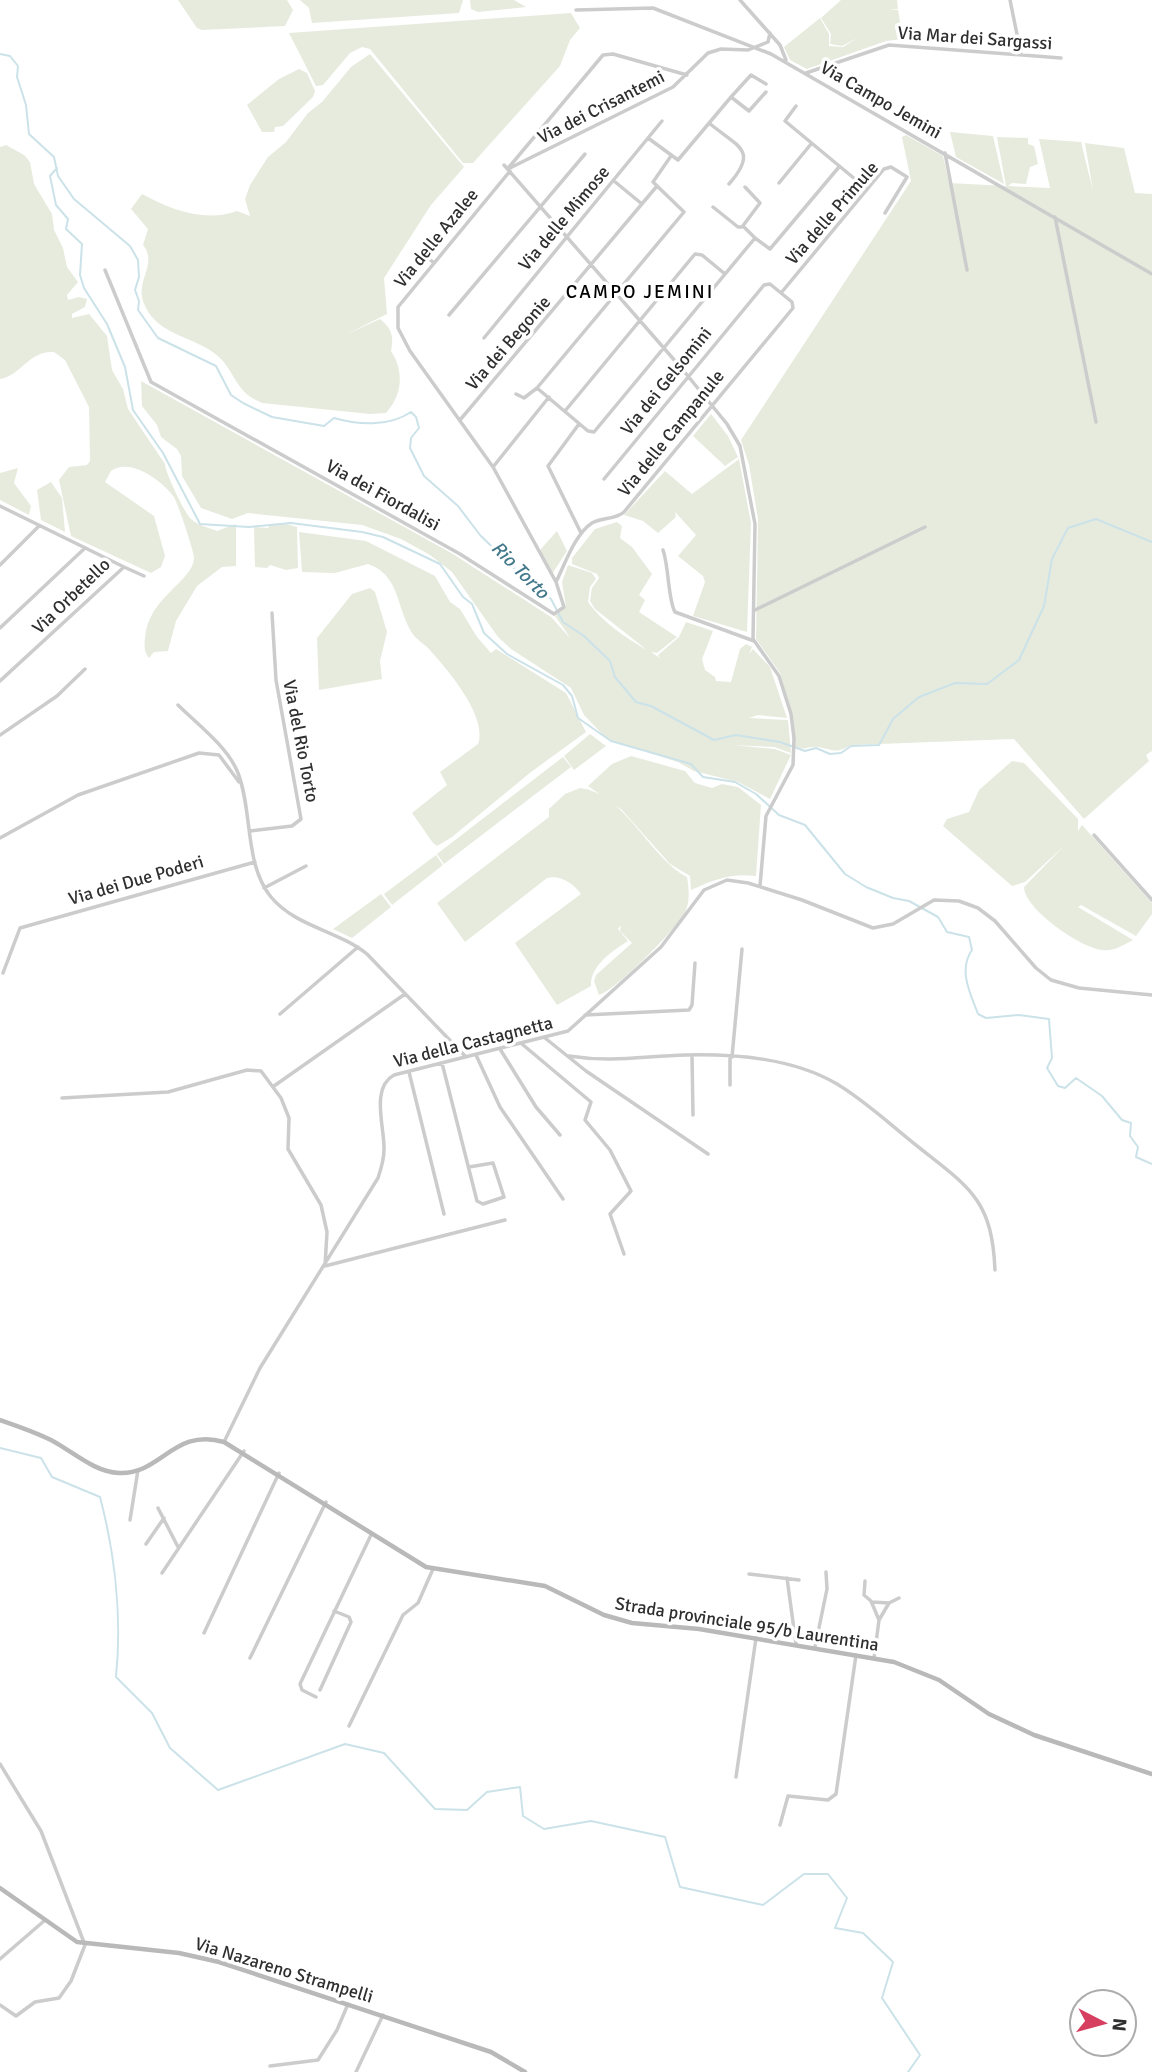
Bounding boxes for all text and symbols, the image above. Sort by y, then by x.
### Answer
street label: Via Mar dei Sargassi [897,22,1053,54]
street label: Via Campo Jemini [816,56,946,144]
street label: Via dei Crisantemi [534,66,668,148]
street label: Via delle Primule [781,157,883,269]
street label: Via delle Mimose [514,161,614,275]
street label: Via delle Azalee [389,184,483,292]
district label: CAMPO JEMINI [566,280,714,304]
street label: Via dei Begonie [461,291,555,395]
street label: Via dei Gelsomini [616,323,716,439]
street label: Via delle Campanule [613,365,729,501]
street label: Via dei Fiordalisi [322,455,444,535]
water label: Rio Torto [486,536,555,605]
street label: Via Orbetello [27,553,115,639]
street label: Via del Rio Torto [278,678,324,804]
street label: Via dei Due Poderi [66,850,206,910]
street label: Via della Castagnetta [391,1012,555,1072]
street label: Strada provinciale 95/b Laurentina [613,1592,881,1656]
street label: Via Nazareno Strampelli [192,1932,376,2008]
north arrow [1068,1988,1138,2058]
text: N [1106,2017,1132,2032]

